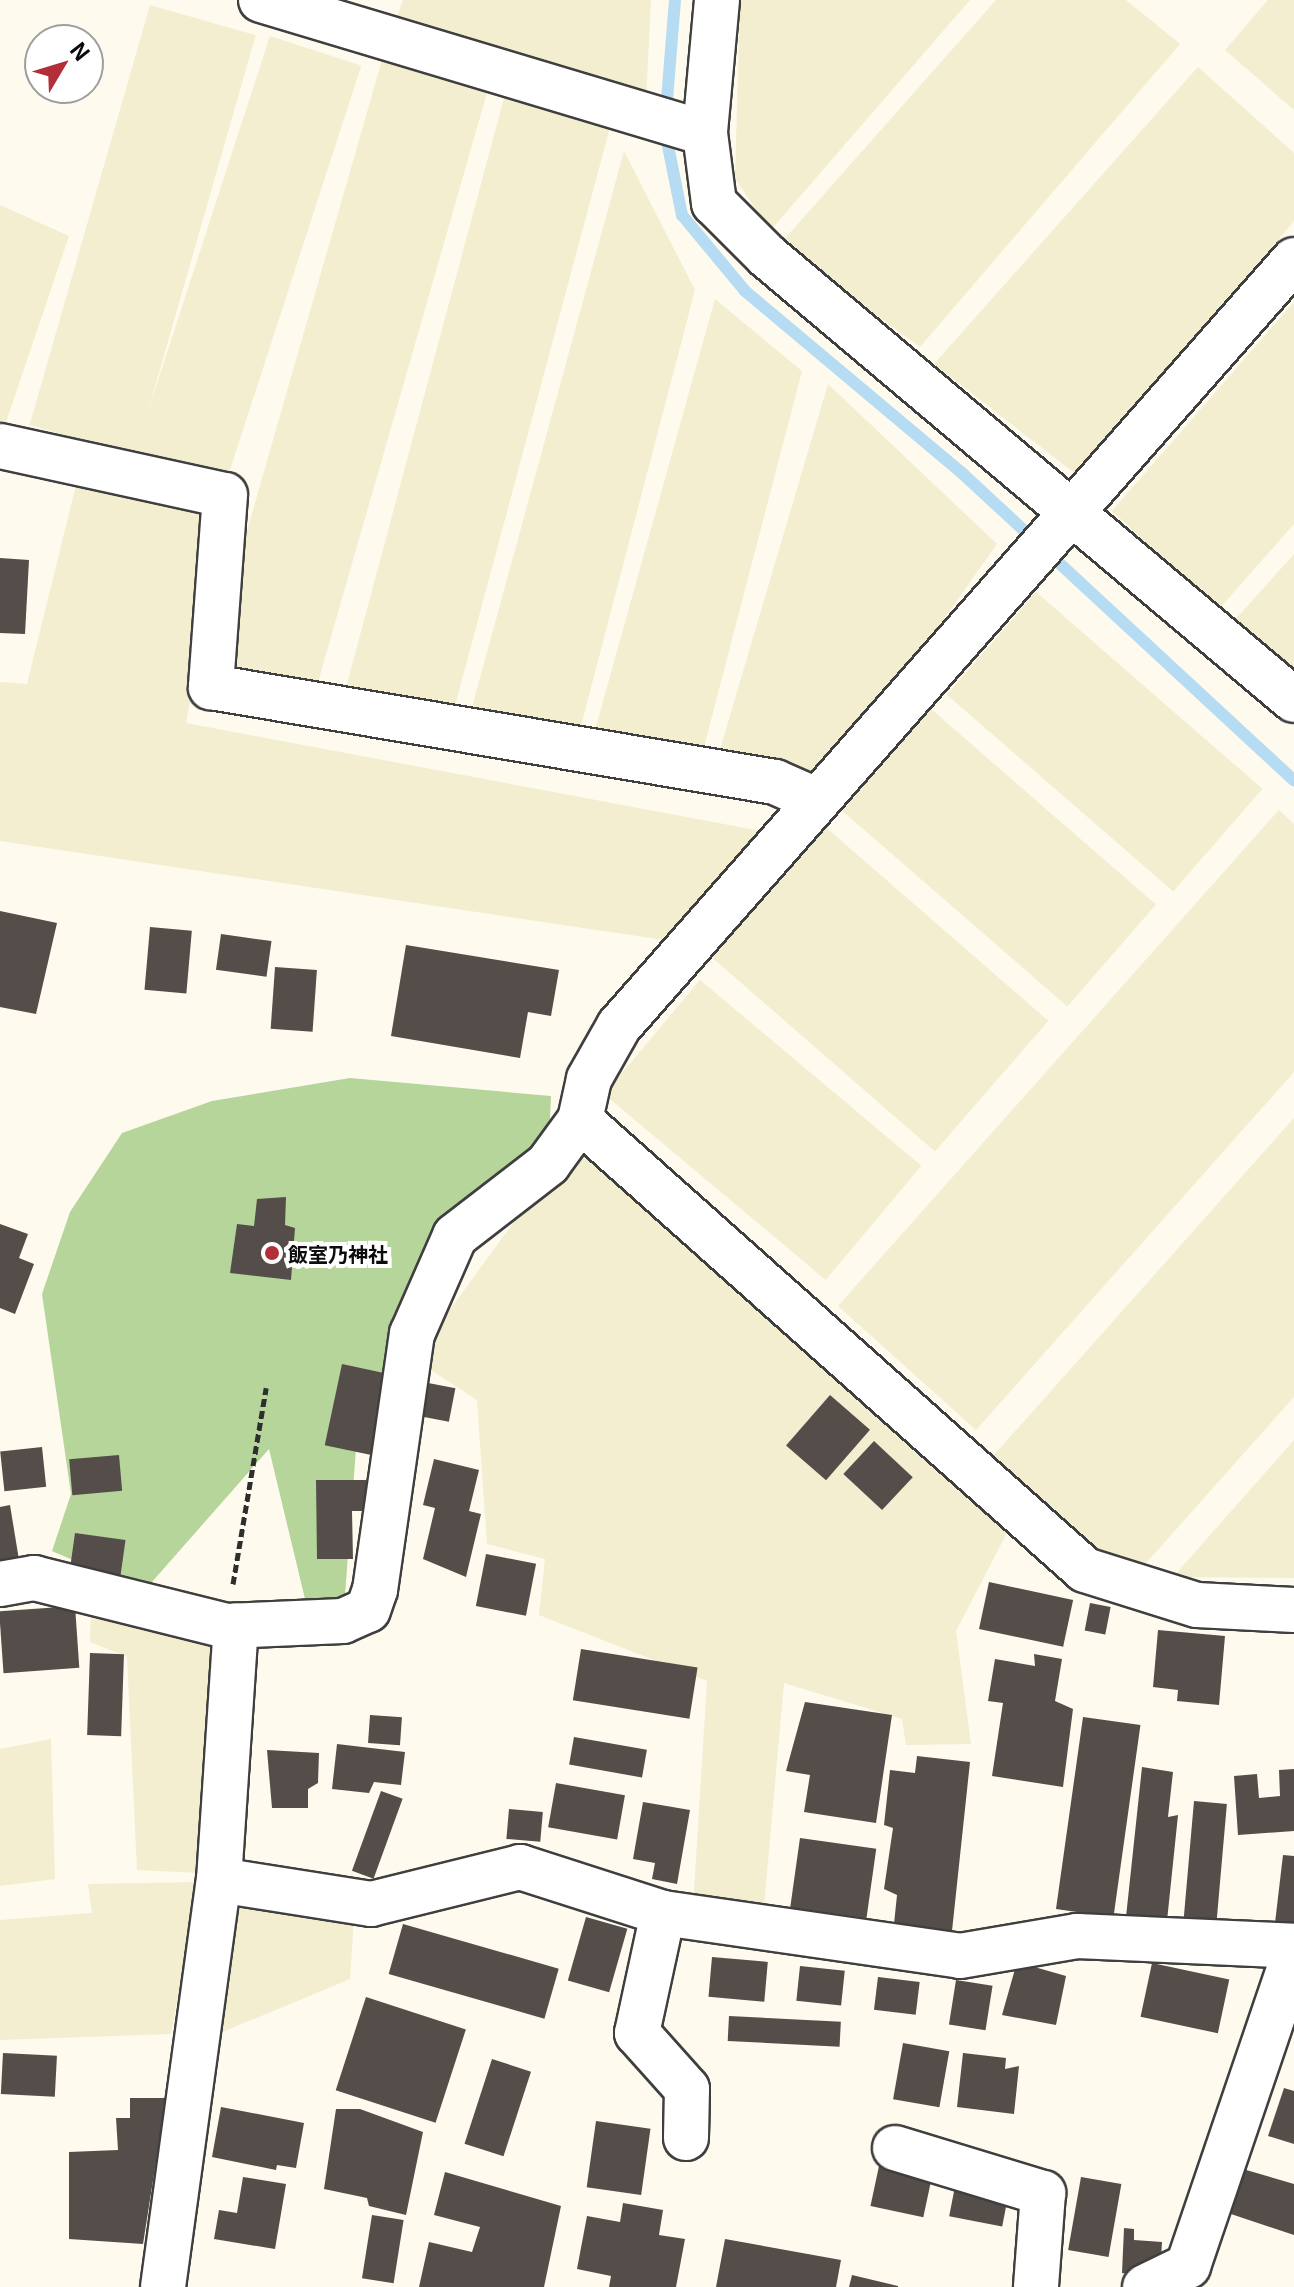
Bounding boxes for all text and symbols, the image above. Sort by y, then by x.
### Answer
north arrow [24,24,104,104]
text: N [64,34,99,67]
place label: 飯室乃神社 [288,1241,388,1265]
marker: 飯室乃神社 [263,1244,281,1262]

